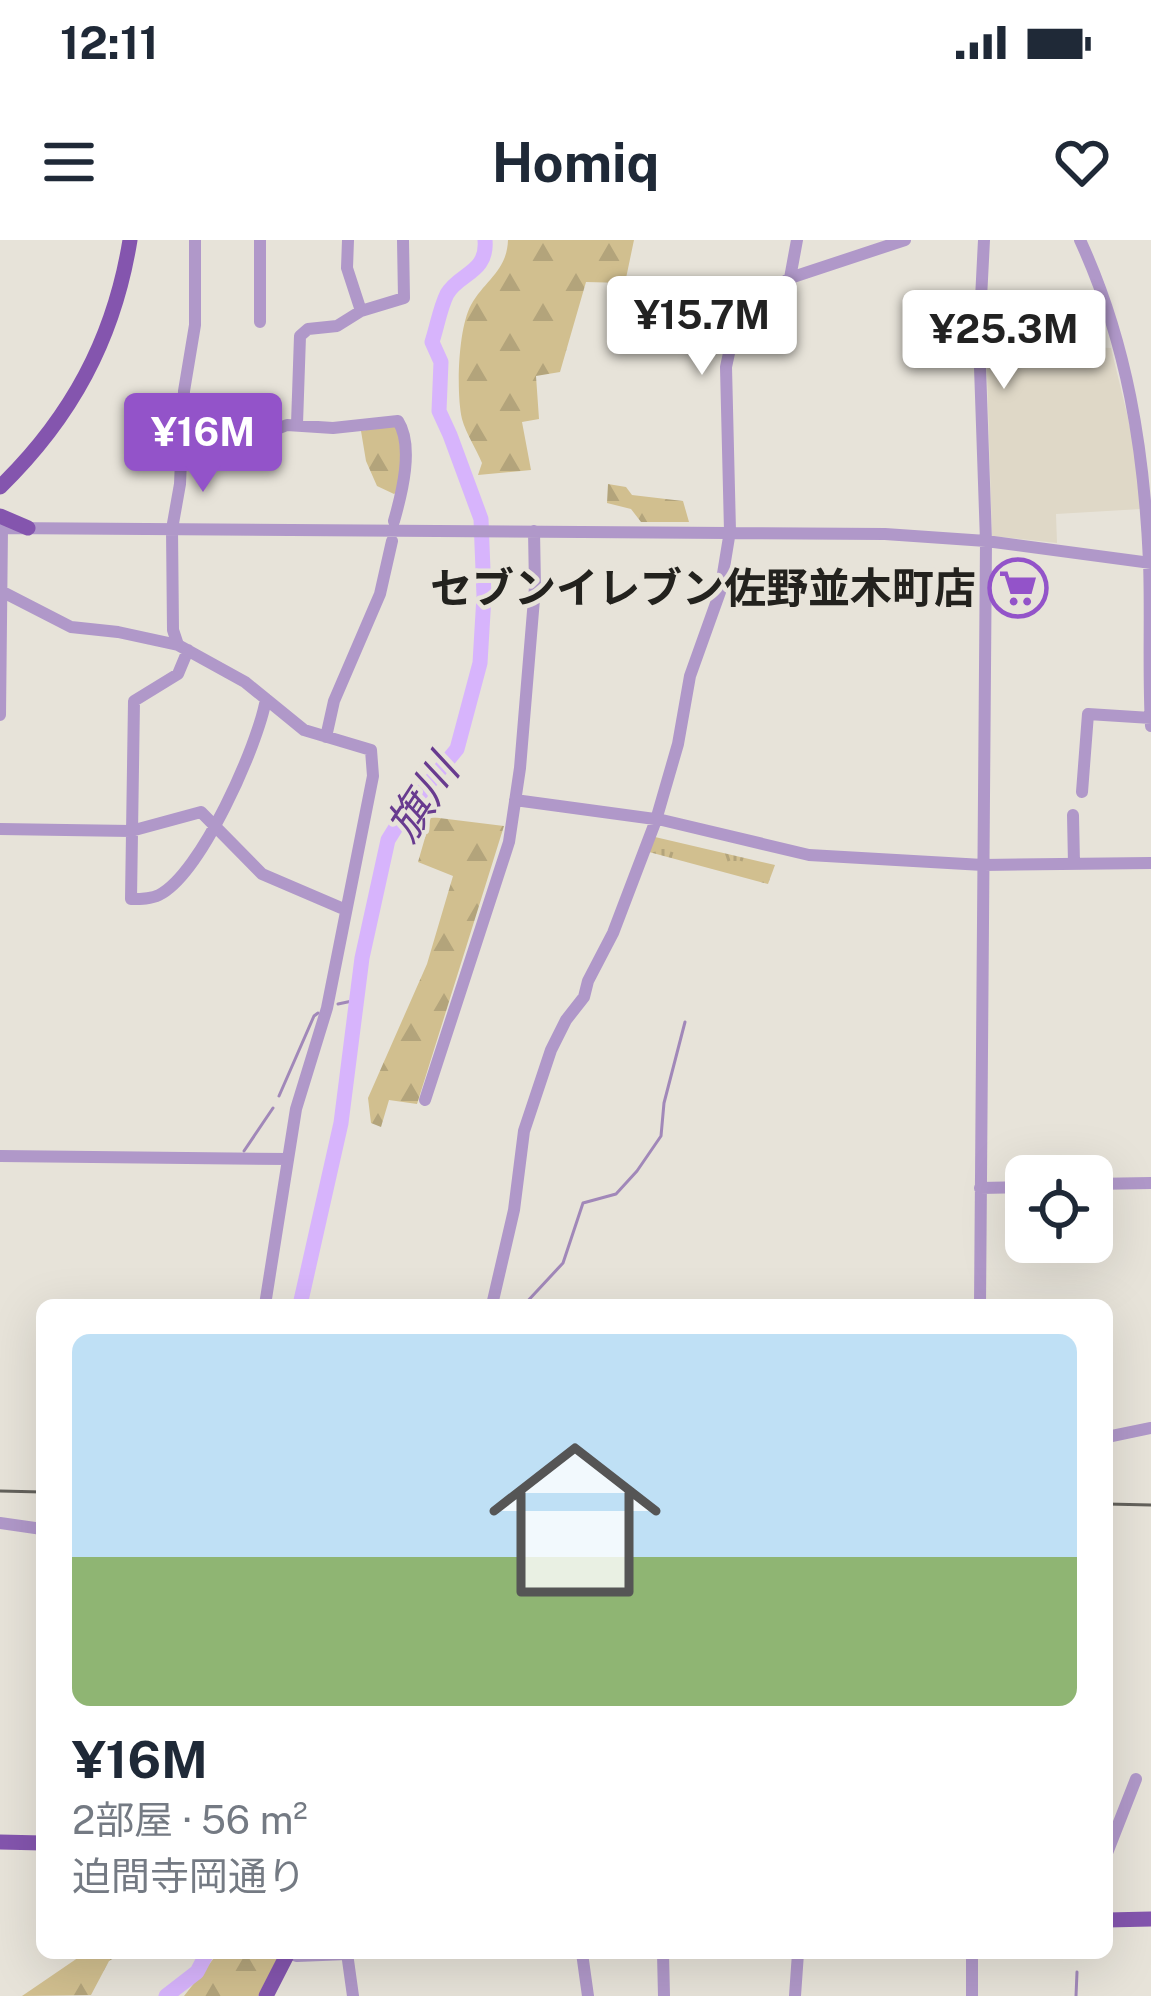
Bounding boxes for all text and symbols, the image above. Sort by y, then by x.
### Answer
text: 12:11 [60,16,158,69]
icon: menu [36,129,102,195]
icon: heart [1049,129,1115,195]
text: Homiq [492,131,659,194]
pin: ¥15.7M [604,276,800,378]
pin: ¥25.3M [906,290,1102,392]
text: ¥15.7M [634,292,770,338]
text: ¥25.3M [929,306,1079,352]
pin: ¥16M [132,393,274,495]
text: ¥16M [151,409,255,455]
supermarket icon: セブンイレブン佐野並木町店 [987,557,1049,619]
place label: セブンイレブン佐野並木町店 [430,563,976,612]
water label: 旗川 [375,742,470,850]
map controls [1005,1155,1113,1263]
button: locate [1005,1155,1113,1263]
icon: home [467,1412,683,1628]
text: ¥16M [72,1730,208,1789]
text: 2部屋 · 56 m² [72,1797,308,1843]
text: 迫間寺岡通り [72,1853,306,1899]

